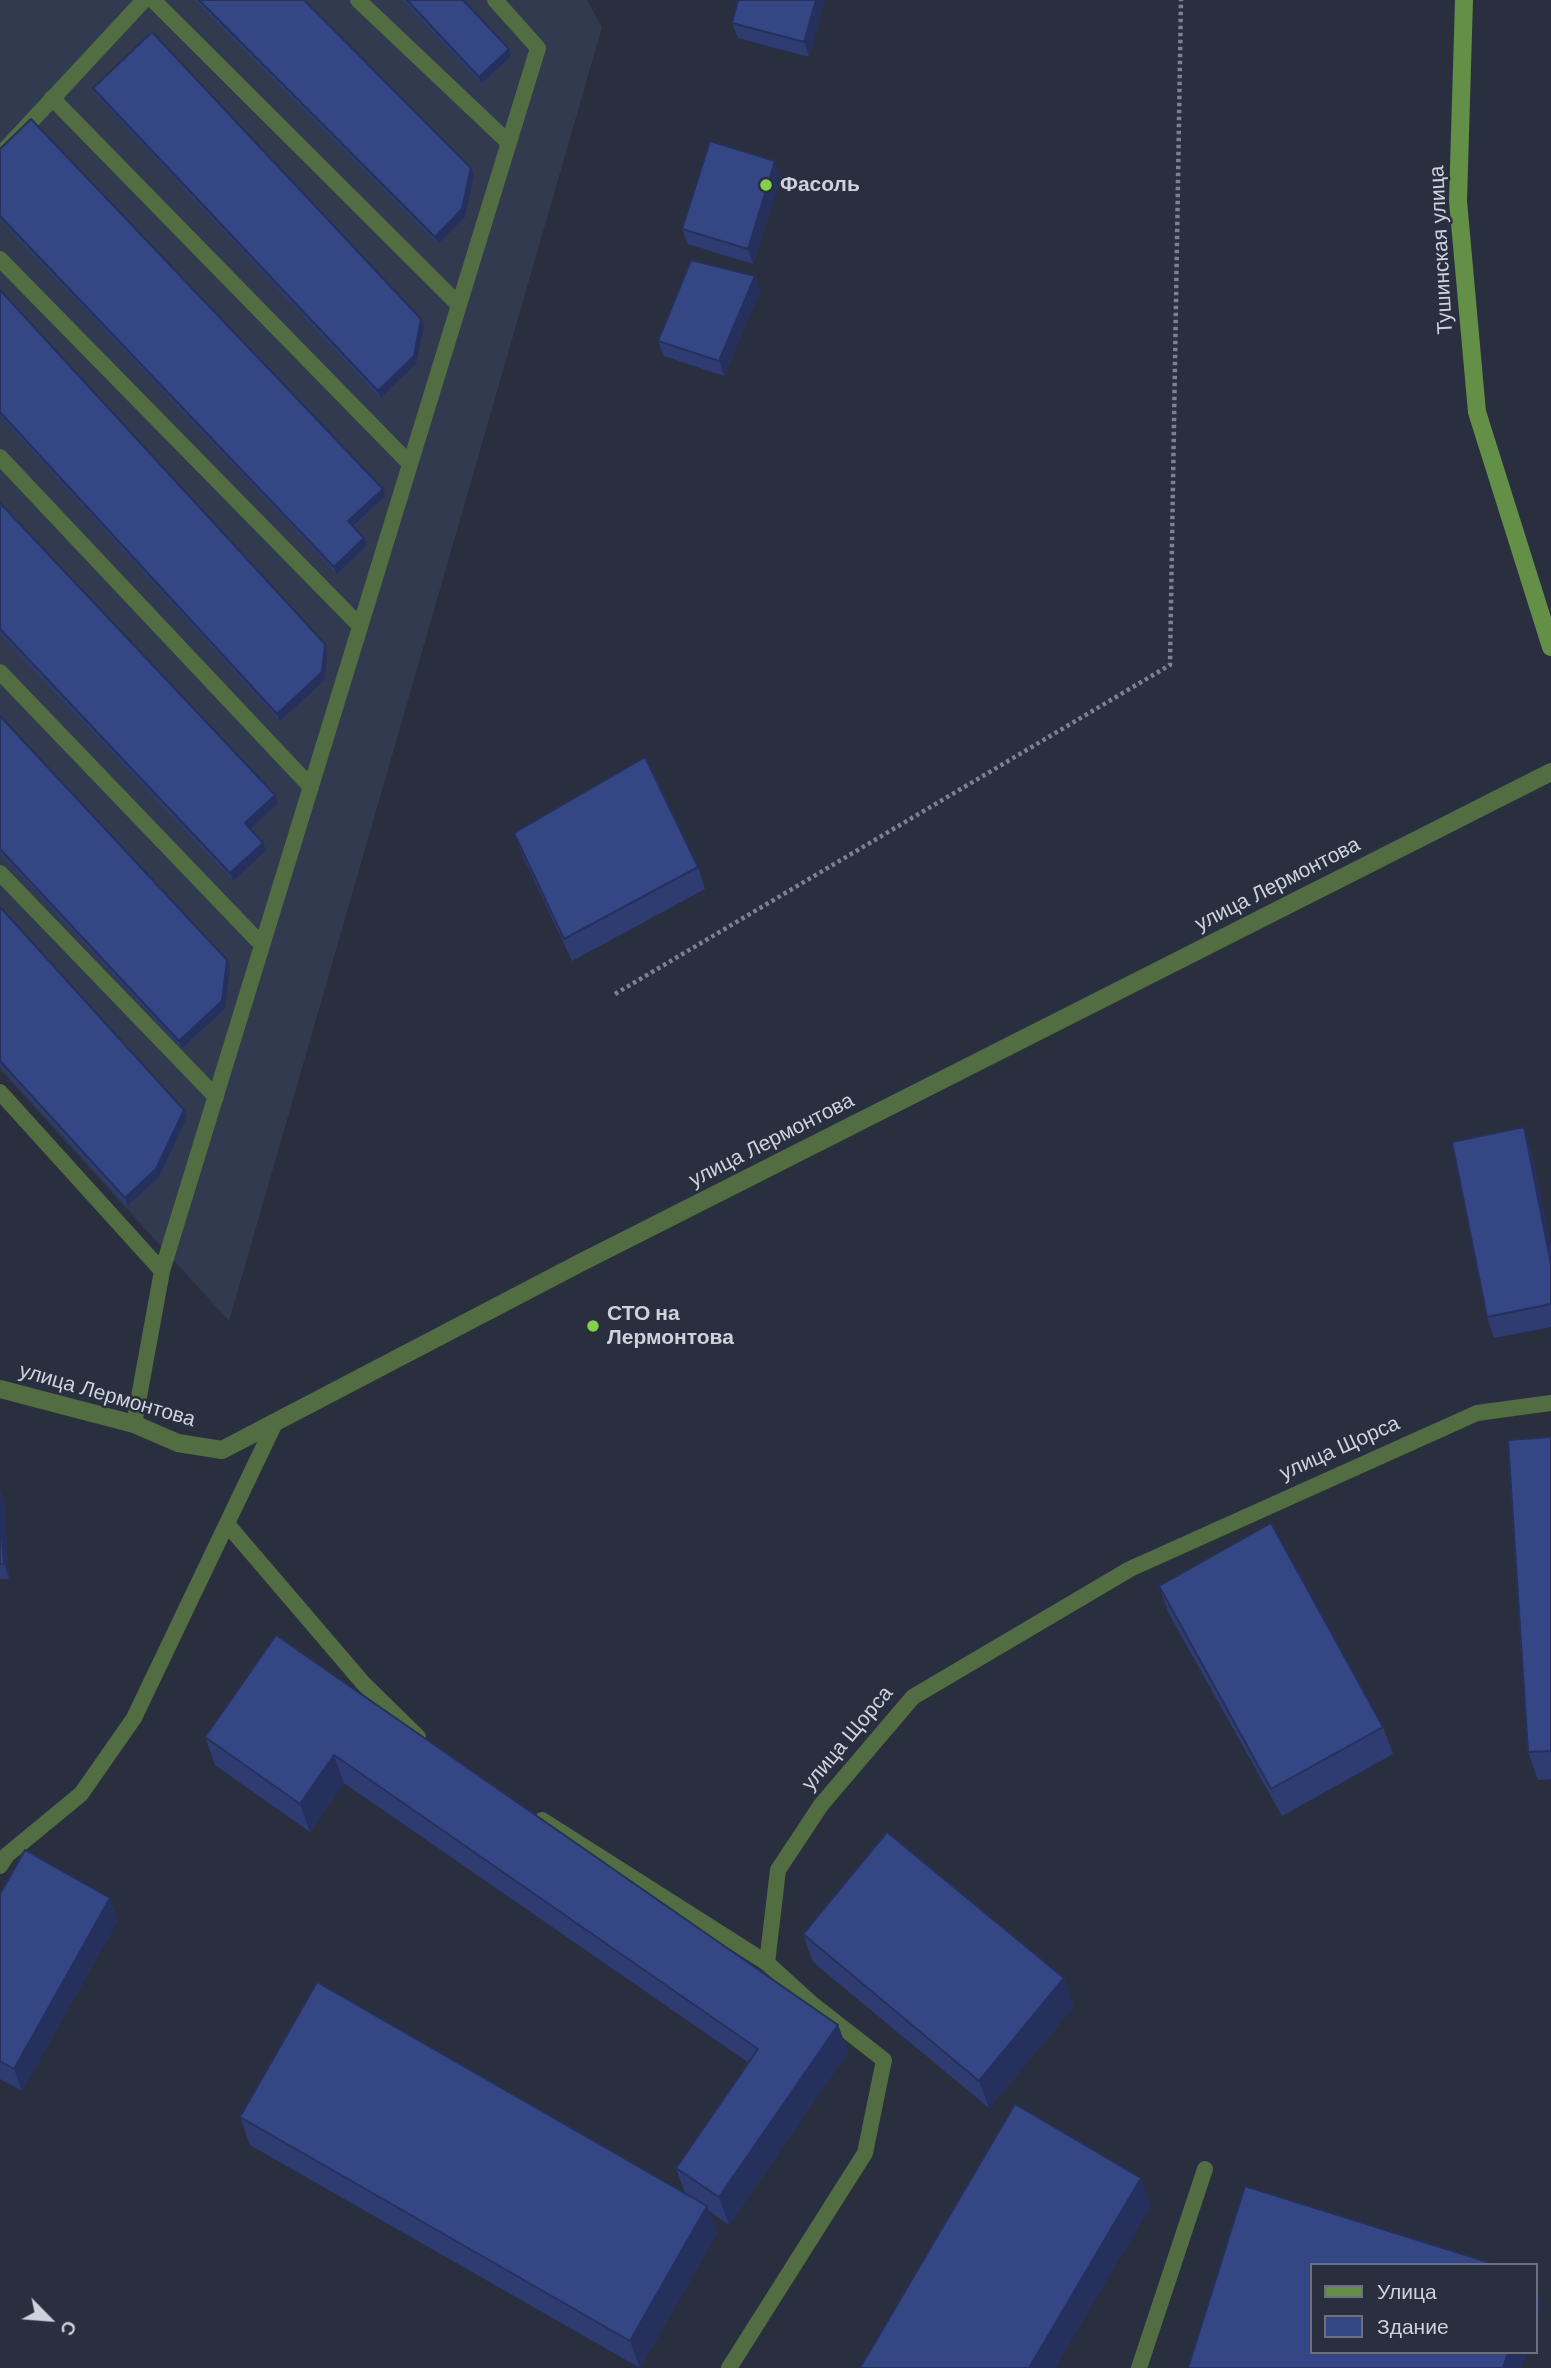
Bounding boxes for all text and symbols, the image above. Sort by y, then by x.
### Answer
street label: Тушинская улица [1425,165,1459,335]
place label: Фасоль [780,172,860,198]
marker: Фасоль [758,177,774,193]
street label: улица Лермонтова [1191,832,1365,938]
street label: улица Лермонтова [685,1088,859,1194]
place label: СТО на Лермонтова [607,1301,734,1351]
marker: СТО на Лермонтова [585,1318,601,1334]
street label: улица Лермонтова [16,1359,198,1433]
street label: улица Щорса [1276,1411,1404,1487]
street label: улица Щорса [797,1682,899,1796]
legend [1310,2263,1537,2354]
text: Улица [1377,2278,1437,2306]
north arrow [14,2284,84,2354]
text: Здание [1377,2313,1449,2341]
text: С [54,2317,83,2340]

